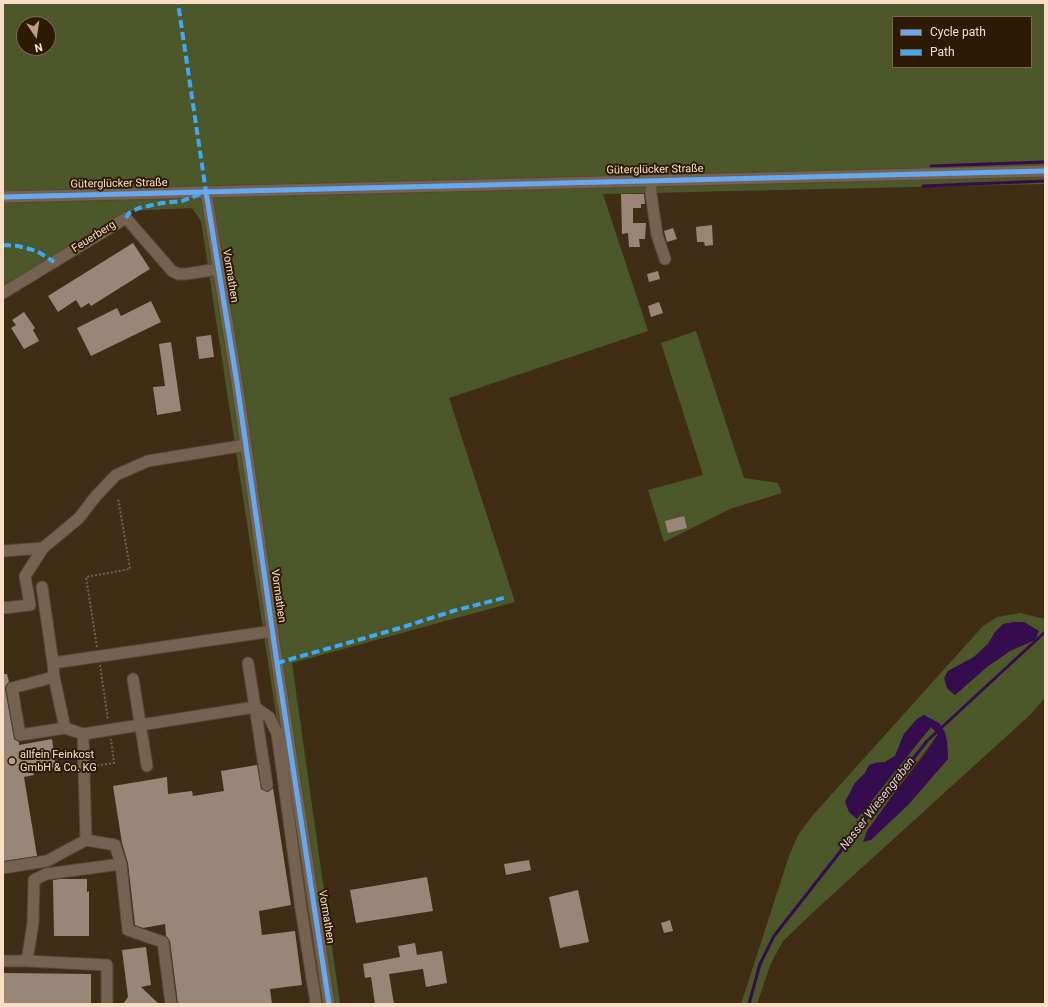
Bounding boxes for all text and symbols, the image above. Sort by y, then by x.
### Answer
north arrow [16,16,56,56]
legend [892,16,1032,68]
text: Cycle path [930,25,986,39]
text: N [33,40,44,54]
text: Path [930,45,955,59]
street label: Güterglücker Straße [606,163,704,177]
street label: Güterglücker Straße [70,177,168,191]
street label: Feuerberg [70,218,118,256]
street label: Vormathen [219,248,241,304]
street label: Vormathen [268,568,288,624]
place label: allfein Feinkost GmbH & Co. KG [20,748,97,774]
water label: Nasser Wiesengraben [837,755,919,853]
marker: allfein Feinkost GmbH & Co. KG [7,756,17,766]
street label: Vormathen [315,889,337,945]

